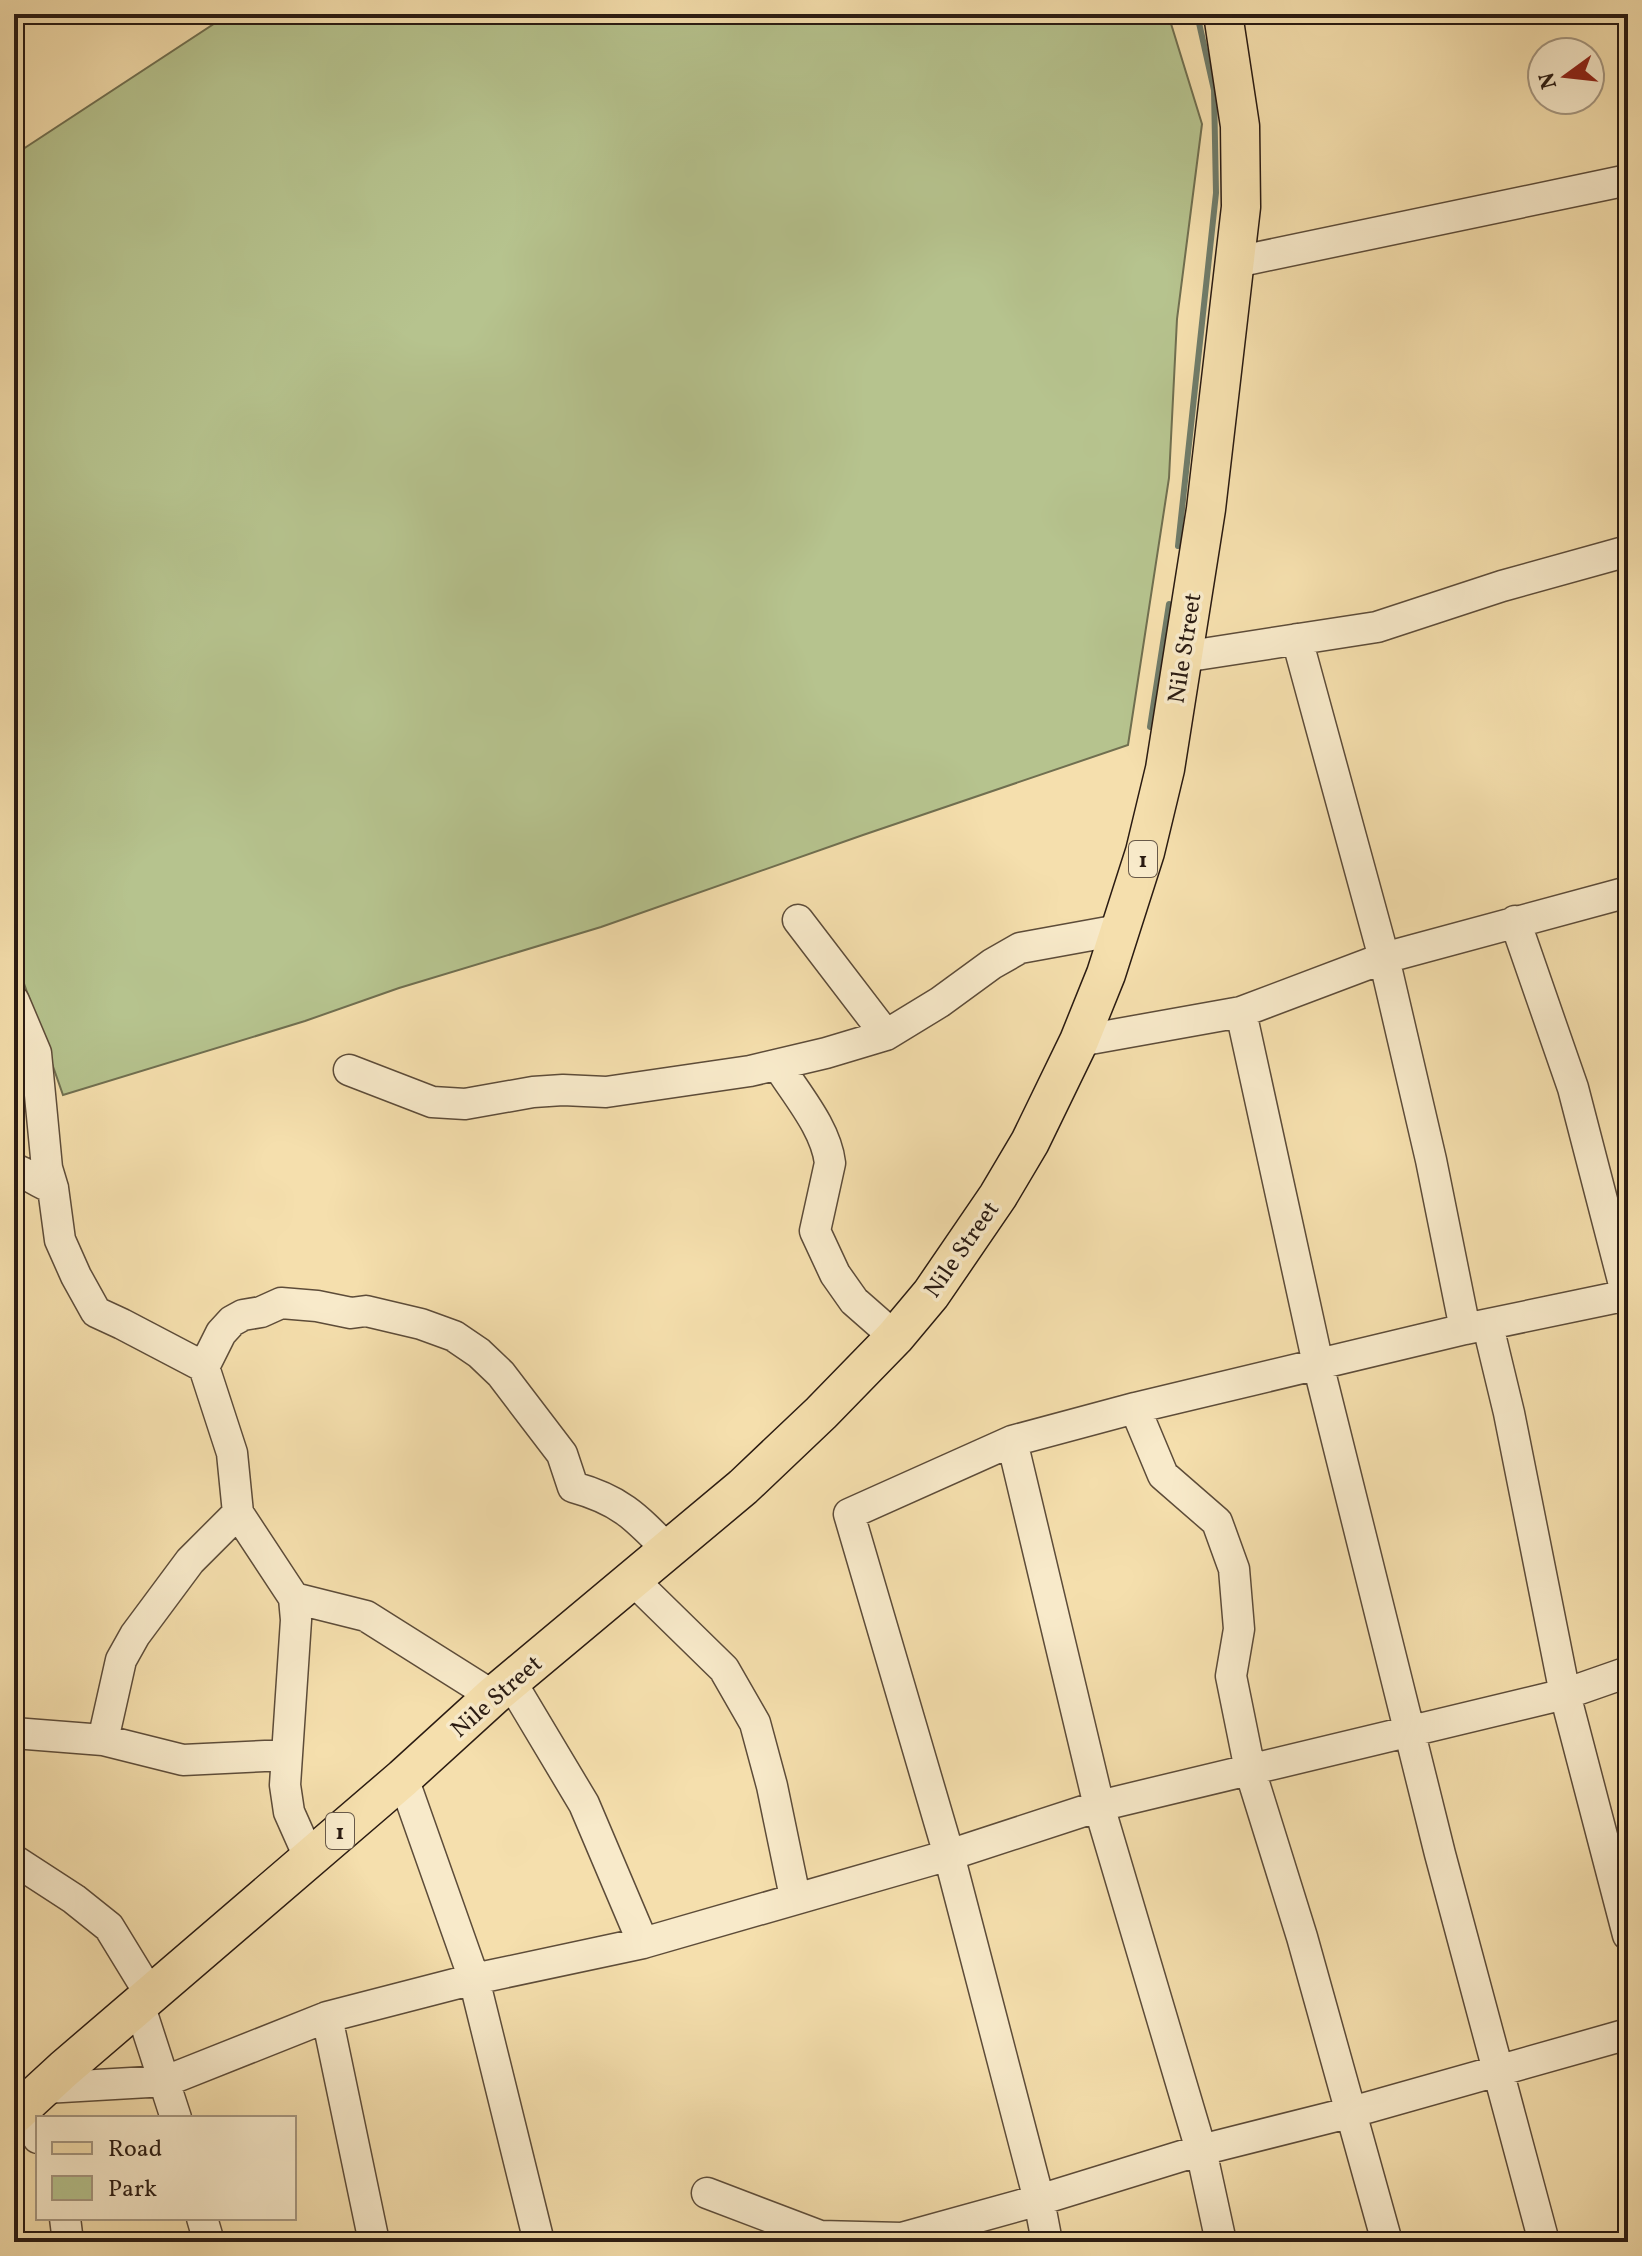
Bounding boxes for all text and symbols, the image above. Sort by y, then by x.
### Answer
north arrow [1526,36,1606,116]
text: N [1532,69,1566,92]
street label: Nile Street [1160,591,1211,706]
road number: 1 [1129,841,1157,877]
street label: Nile Street [917,1195,1008,1305]
street label: Nile Street [444,1648,550,1747]
road number: 1 [326,1813,354,1849]
legend [36,2116,296,2220]
text: Road [108,2133,162,2167]
text: Park [108,2173,157,2207]

